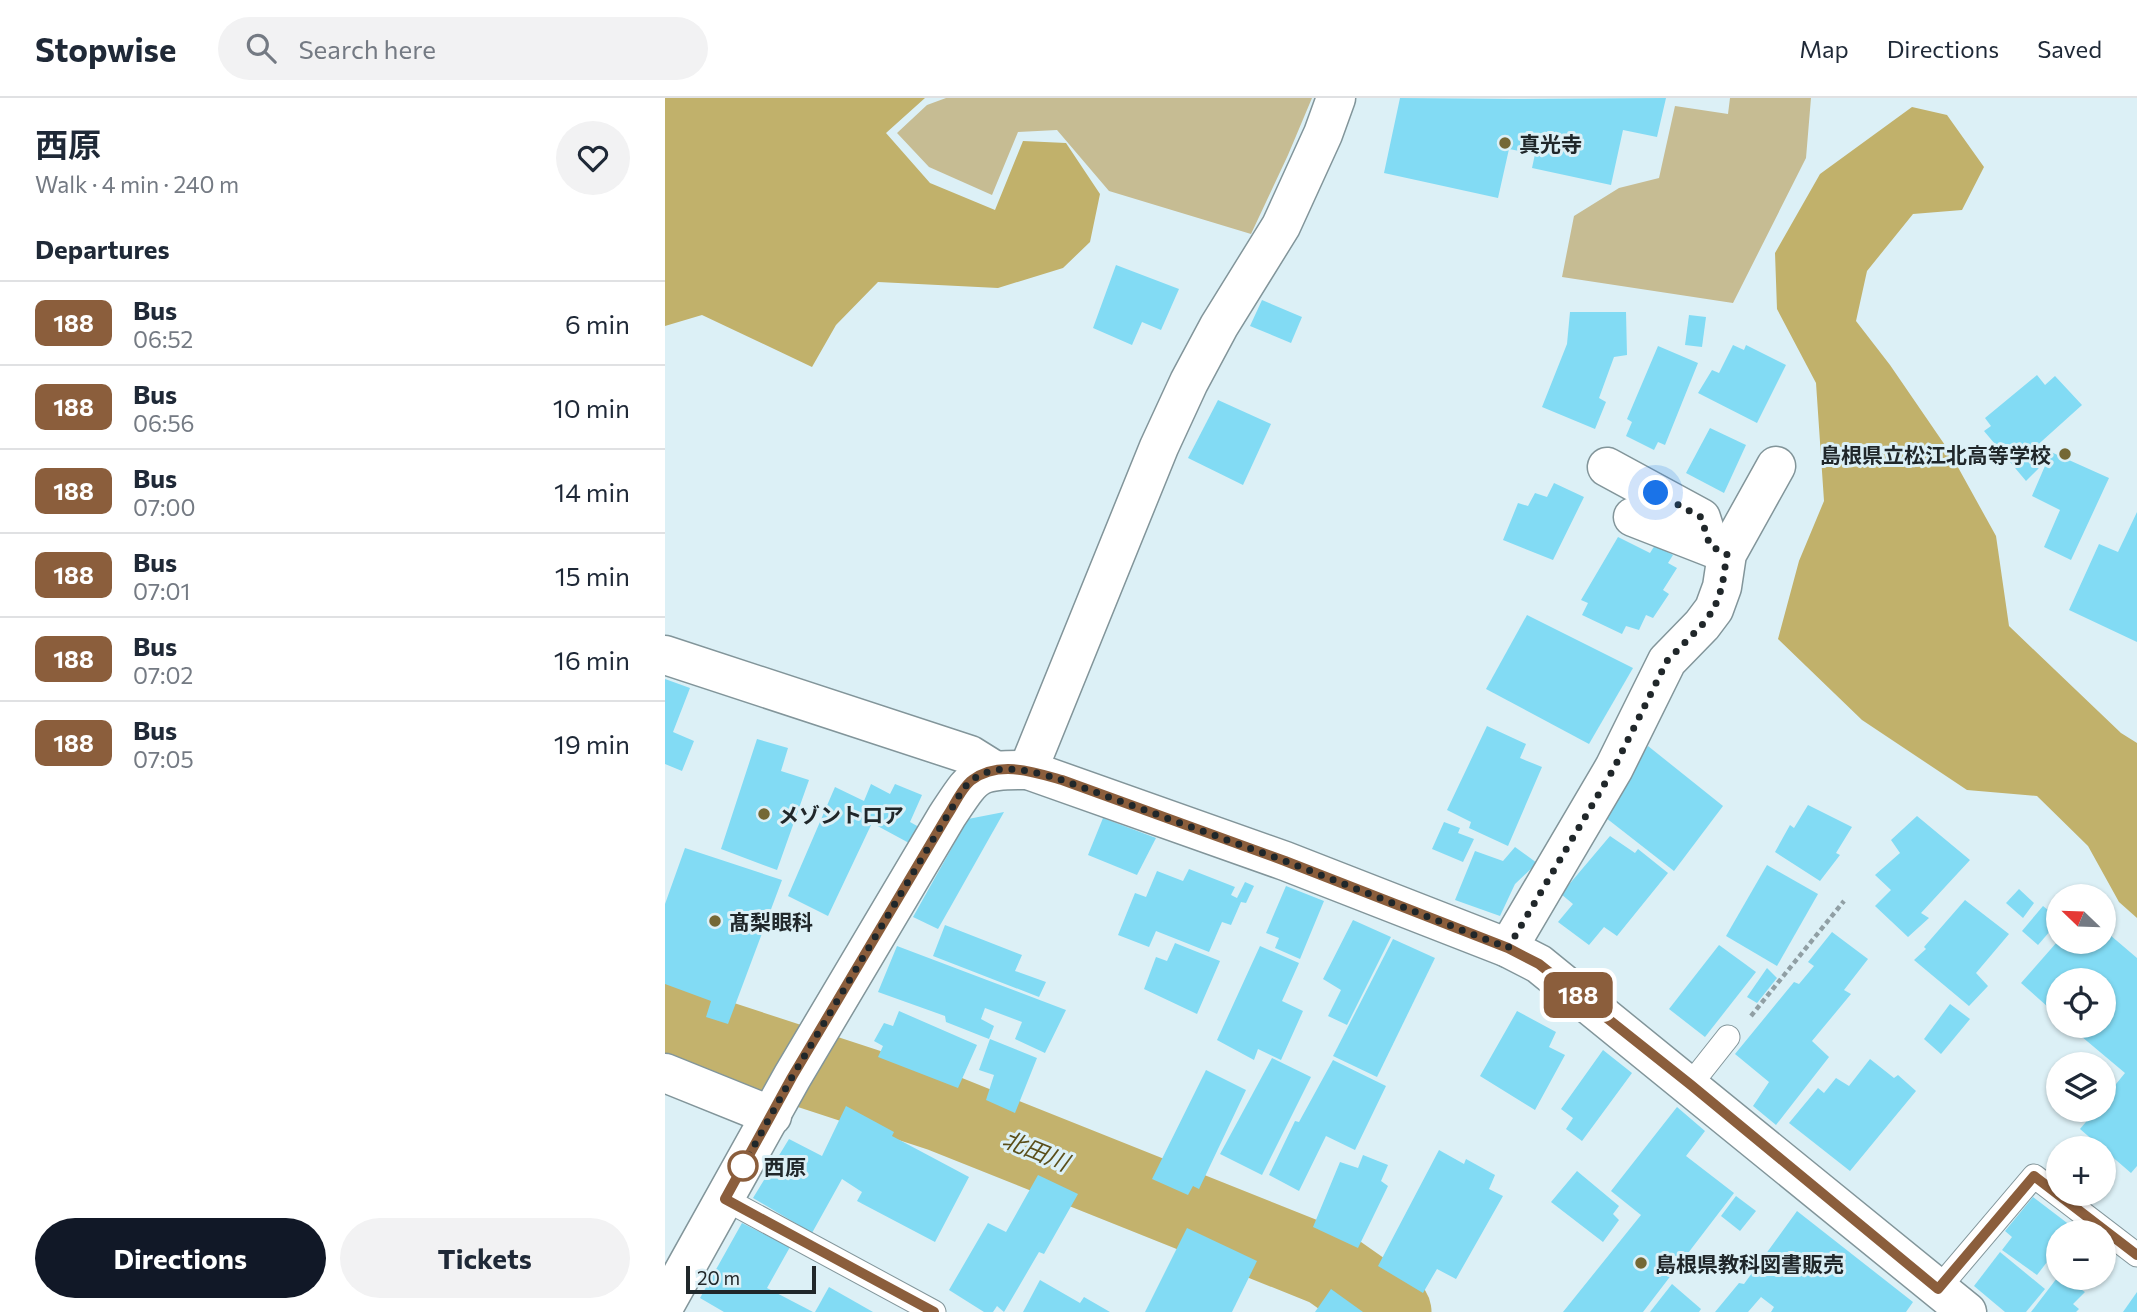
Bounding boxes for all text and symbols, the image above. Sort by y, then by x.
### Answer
search box [218,17,708,80]
text: Stopwise [35,28,176,69]
icon: search [242,29,280,67]
text: Search here [298,33,436,64]
text: Map [1799,34,1849,63]
text: Directions [1887,34,1999,63]
text: Saved [2037,34,2102,63]
button: heart [556,121,630,195]
text: 西原 [35,123,101,164]
place label: 真光寺 [1519,131,1582,156]
marker: 真光寺 [1497,135,1513,151]
text: Walk · 4 min · 240 m [35,170,239,198]
text: Departures [35,233,170,264]
text: Bus [133,294,177,325]
text: 188 [53,308,94,337]
text: 6 min [565,308,630,339]
text: 06:52 [133,325,193,353]
text: Bus [133,378,177,409]
text: 188 [53,392,94,421]
text: 10 min [553,392,630,423]
text: 06:56 [133,409,195,437]
place label: 島根県立松江北高等学校 [1820,442,2051,467]
marker: 島根県立松江北高等学校 [2057,446,2073,462]
text: Bus [133,462,177,493]
your location [1638,475,1673,510]
text: 188 [53,476,94,505]
text: 14 min [554,476,630,507]
text: 07:00 [133,493,196,521]
text: Bus [133,546,177,577]
text: 188 [53,560,94,589]
text: 15 min [555,560,630,591]
text: 07:01 [133,577,190,605]
text: Bus [133,630,177,661]
text: 188 [53,644,94,673]
text: 16 min [554,644,630,675]
text: 07:02 [133,661,193,689]
text: Bus [133,714,177,745]
text: 188 [53,728,94,757]
text: 19 min [554,728,630,759]
text: 07:05 [133,745,194,773]
place label: メゾントロア [778,802,904,827]
marker: メゾントロア [756,806,772,822]
north arrow [2046,884,2116,954]
map controls [2046,884,2116,1290]
place label: 髙梨眼科 [729,909,813,934]
marker: 髙梨眼科 [707,913,723,929]
button: locate [2046,968,2116,1038]
line badge: 188 [1538,972,1618,1018]
text: 188 [1558,980,1598,1009]
button: layers [2046,1052,2116,1122]
water label: 北田川 [999,1124,1076,1177]
button: + [2046,1136,2116,1206]
marker: 西原 [728,1151,758,1181]
place label: 西原 [764,1154,806,1179]
button: Directions [35,1218,326,1298]
button: Tickets [340,1218,630,1298]
button: − [2046,1220,2116,1290]
place label: 島根県教科図書販売 [1655,1251,1844,1276]
marker: 島根県教科図書販売 [1633,1255,1649,1271]
scale bar [686,1263,815,1295]
text: 20 m [697,1266,740,1289]

